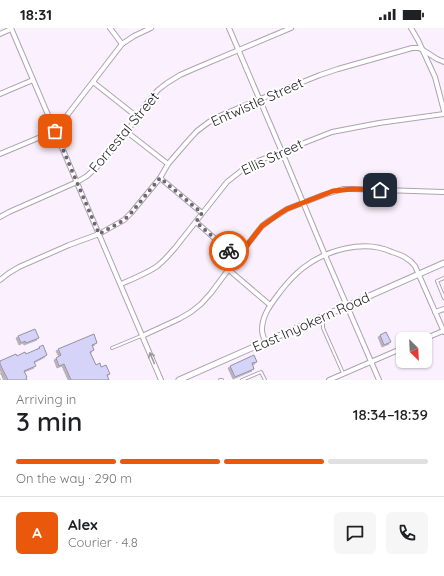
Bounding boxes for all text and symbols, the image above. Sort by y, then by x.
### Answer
text: 18:31 [20,5,52,24]
street label: Entwistle Street [208,73,306,130]
street label: Forrestal Street [85,88,163,176]
pin [38,114,72,148]
icon: bag [44,120,66,142]
street label: Ellis Street [238,135,306,179]
pin [363,173,397,207]
icon: home [369,179,391,201]
courier [209,231,249,271]
icon: bike [218,240,240,262]
street label: East Inyokern Road [250,288,372,356]
north arrow [396,332,432,368]
map controls [396,332,432,368]
one-way arrow [148,352,155,364]
text: Arriving in [16,391,76,407]
text: 3 min [16,405,82,438]
text: 18:34–18:39 [353,405,428,424]
text: On the way · 290 m [16,470,132,486]
button: chat [334,512,376,554]
button: phone [386,512,428,554]
text: Alex [68,515,98,534]
text: A [32,523,42,542]
text: Courier · 4.8 [68,534,138,550]

